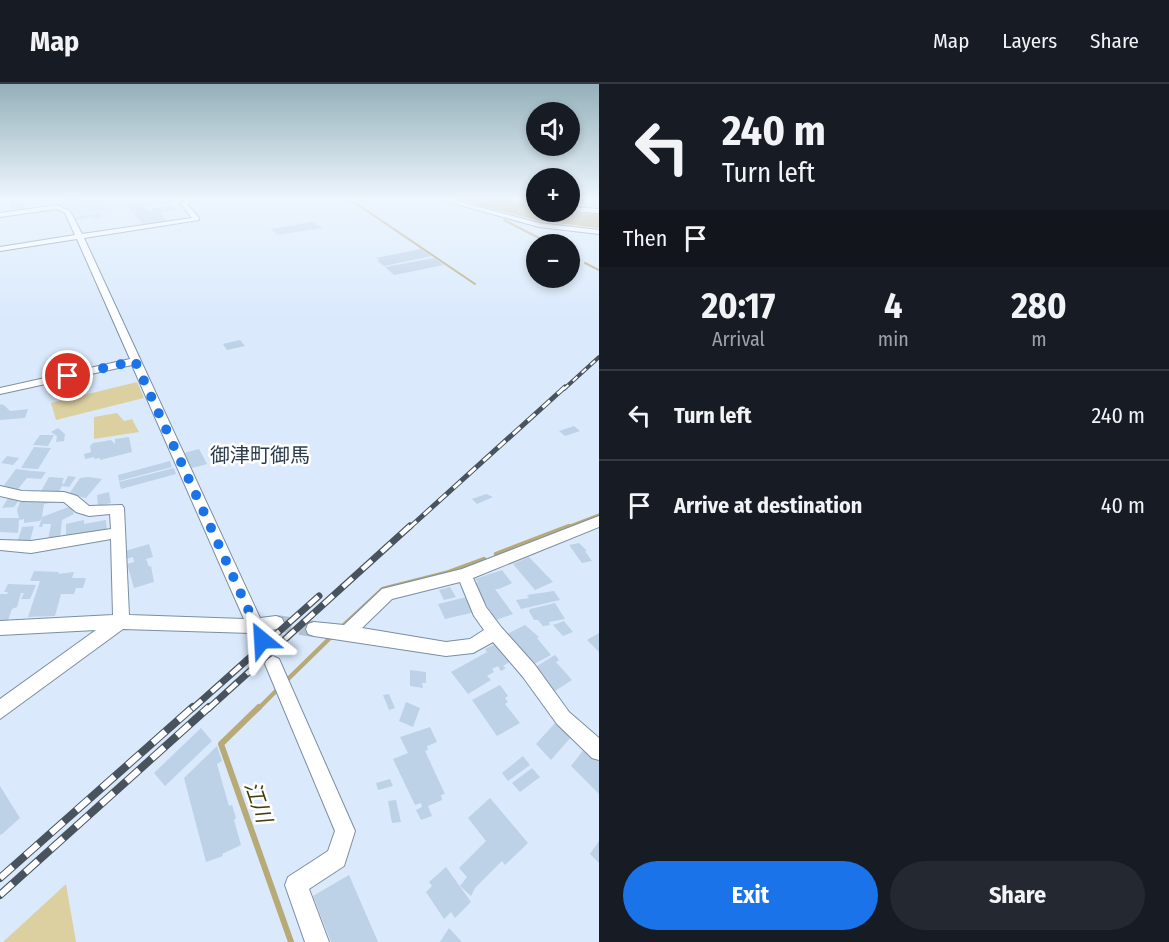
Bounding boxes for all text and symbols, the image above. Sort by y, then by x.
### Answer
text: Map [30,25,79,58]
text: Map [933,28,969,54]
text: Layers [1002,28,1057,54]
text: Share [1090,28,1139,54]
map controls [526,102,580,288]
button: sound [526,102,580,156]
text: 240 m [722,106,826,156]
icon: left [623,108,701,186]
text: Turn left [722,157,815,189]
button: + [526,168,580,222]
icon: arrive [679,222,712,255]
text: Then [623,225,667,252]
button: − [526,234,580,288]
text: 20:17 [701,284,775,328]
text: 4 [884,284,903,328]
text: 280 [1011,284,1067,328]
text: Arrival [712,327,765,351]
text: min [878,327,909,351]
text: m [1031,327,1047,351]
pin [42,350,93,401]
icon: arrive [51,359,84,392]
icon: left [623,399,656,432]
text: Turn left [674,402,752,429]
text: 240 m [1092,402,1145,429]
district label: 御津町御馬 [210,443,310,467]
icon: arrive [623,489,656,522]
text: Arrive at destination [674,492,862,519]
text: 40 m [1101,492,1145,519]
position arrow [230,608,294,672]
water label: 江川 [239,778,278,828]
button: Exit [623,861,878,930]
button: Share [890,861,1145,930]

